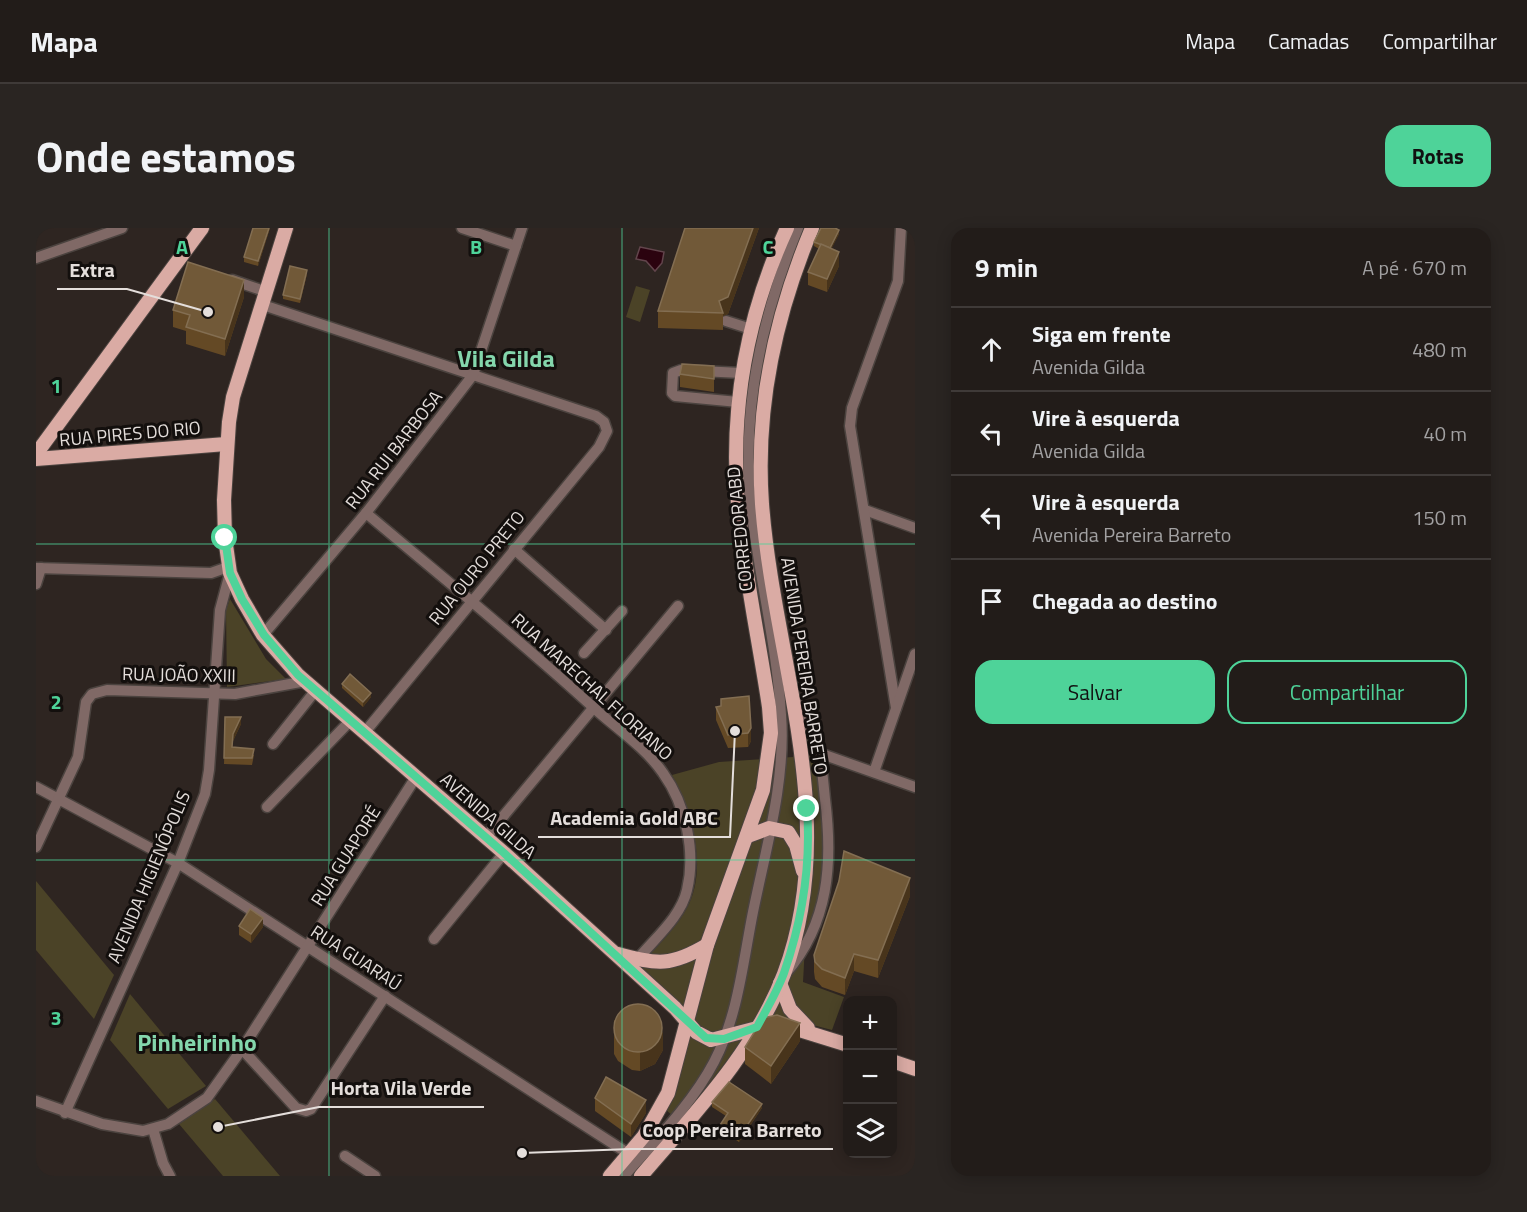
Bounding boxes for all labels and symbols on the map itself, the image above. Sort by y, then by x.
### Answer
text: A [176,231,188,262]
text: B [470,231,482,262]
text: C [763,231,774,262]
callout: Extra [57,251,127,289]
text: Extra [69,254,115,285]
district label: Vila Gilda [457,340,555,376]
text: 1 [50,370,62,401]
street label: RUA RUI BARBOSA [339,384,449,515]
street label: RUA PIRES DO RIO [58,414,202,453]
street label: CORREDOR ABD [720,465,759,593]
street label: RUA OURO PRETO [422,505,531,631]
route start [211,524,237,550]
street label: AVENIDA PEREIRA BARRETO [774,555,835,777]
street label: RUA MARECHAL FLORIANO [506,607,679,767]
street label: RUA JOÃO XXIII [122,660,236,689]
text: 2 [50,686,62,717]
street label: AVENIDA GILDA [434,766,542,865]
street label: AVENIDA HIGIENÓPOLIS [100,786,197,967]
route end [793,795,819,821]
callout: Academia Gold ABC [538,799,730,837]
street label: RUA GUAPORÉ [304,800,387,911]
text: Academia Gold ABC [550,802,718,833]
street label: RUA GUARAÚ [305,918,407,997]
text: 3 [50,1002,62,1033]
district label: Pinheirinho [137,1024,257,1060]
callout: Horta Vila Verde [319,1069,484,1107]
text: Horta Vila Verde [331,1072,471,1103]
callout: Coop Pereira Barreto [630,1111,833,1149]
text: Coop Pereira Barreto [642,1114,822,1145]

